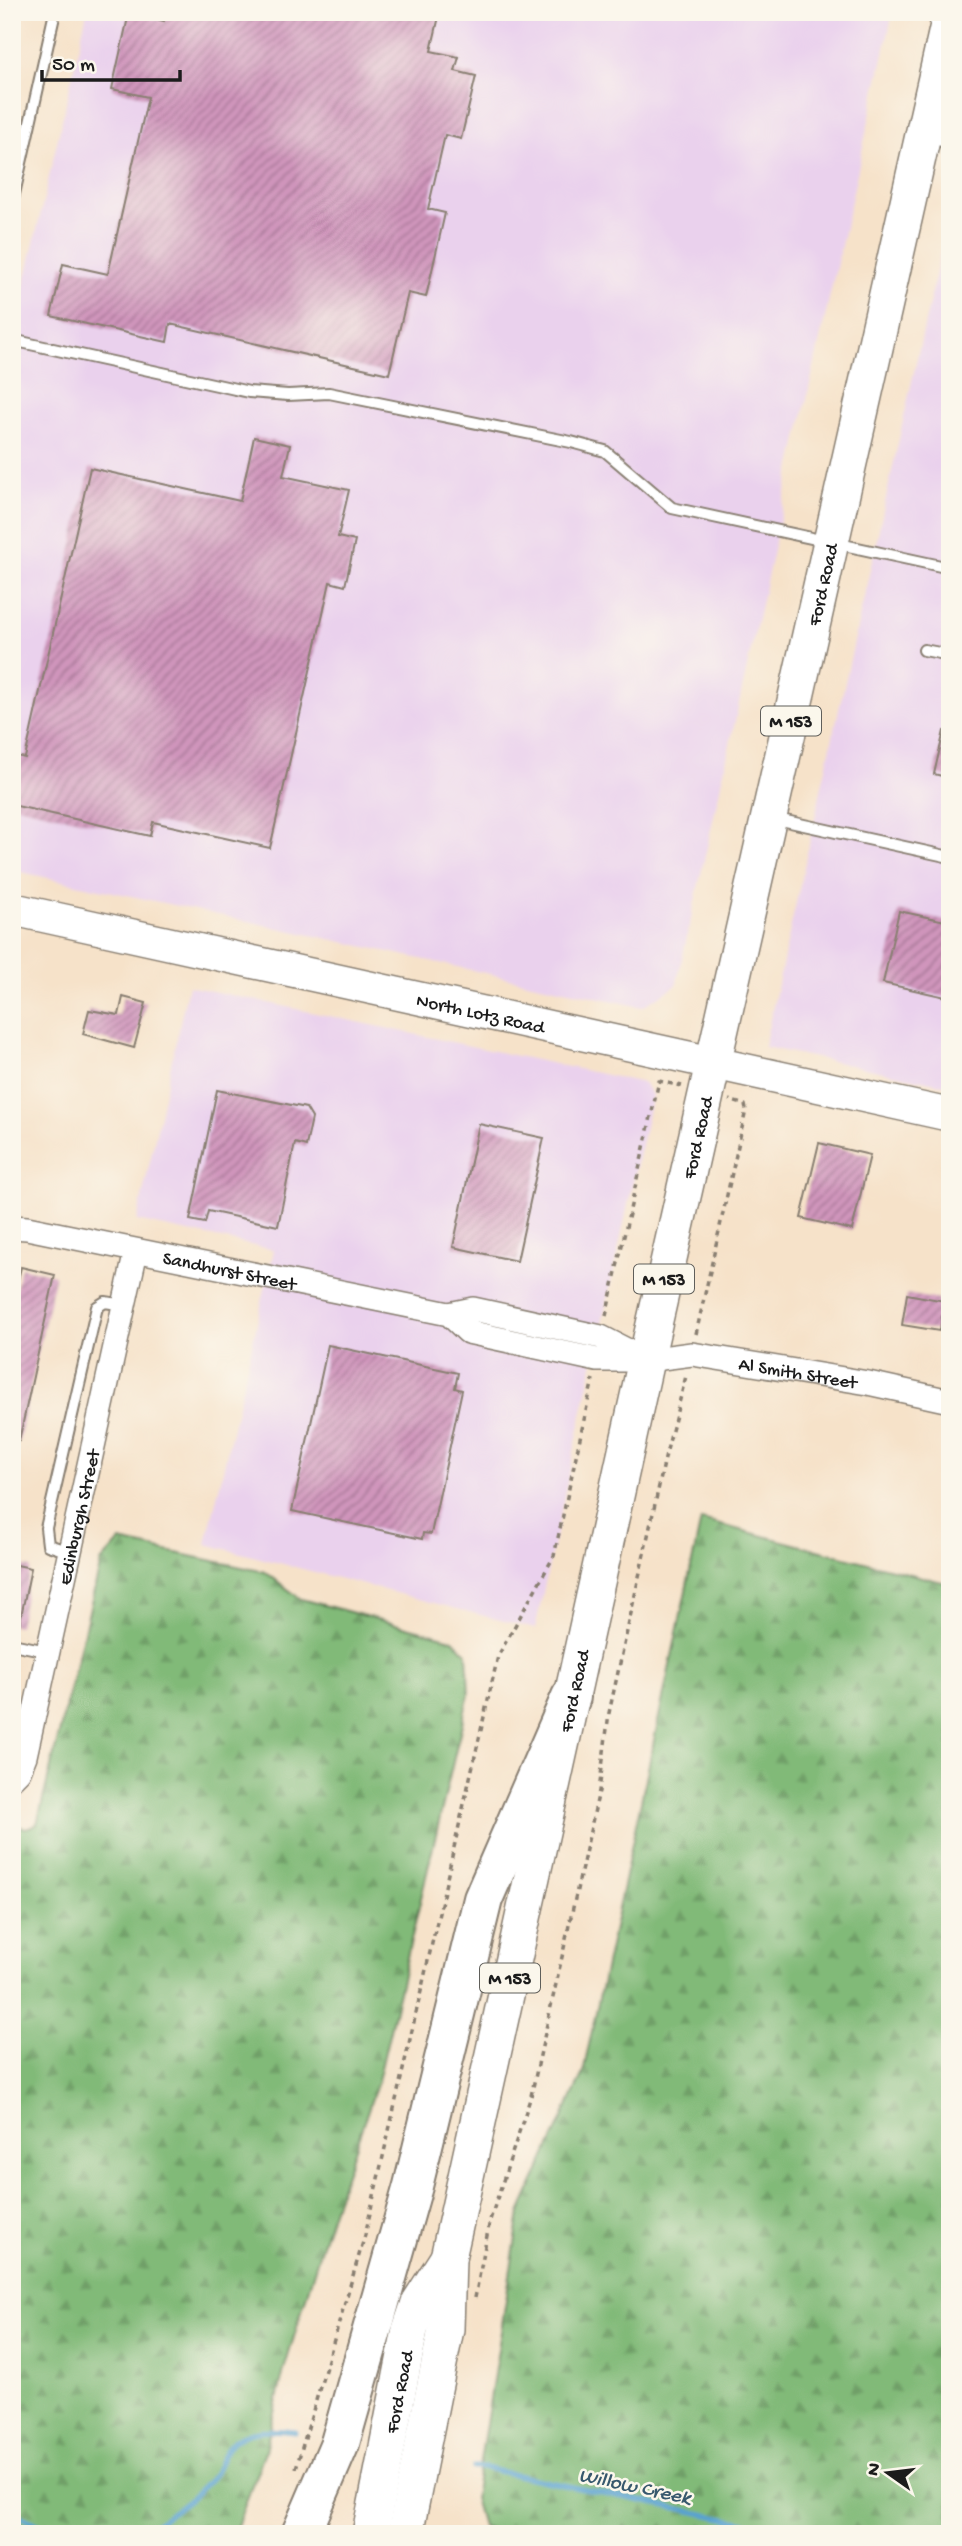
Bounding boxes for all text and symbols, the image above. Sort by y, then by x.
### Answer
scale bar [42,38,180,82]
text: 50 m [52,54,95,79]
street label: Ford Road [804,540,846,629]
road number: M 153 [761,706,821,736]
street label: North Lotz Road [414,990,548,1041]
street label: Ford Road [679,1093,721,1182]
street label: Sandhurst Street [160,1248,300,1298]
road number: M 153 [634,1264,694,1294]
street label: Al Smith Street [737,1354,861,1396]
street label: Edinburgh Street [55,1445,108,1587]
street label: Ford Road [556,1646,597,1736]
road number: M 153 [480,1964,540,1992]
street label: Ford Road [382,2347,421,2437]
north arrow [853,2438,923,2508]
text: N [862,2461,888,2479]
water label: Willow Creek [576,2464,695,2513]

